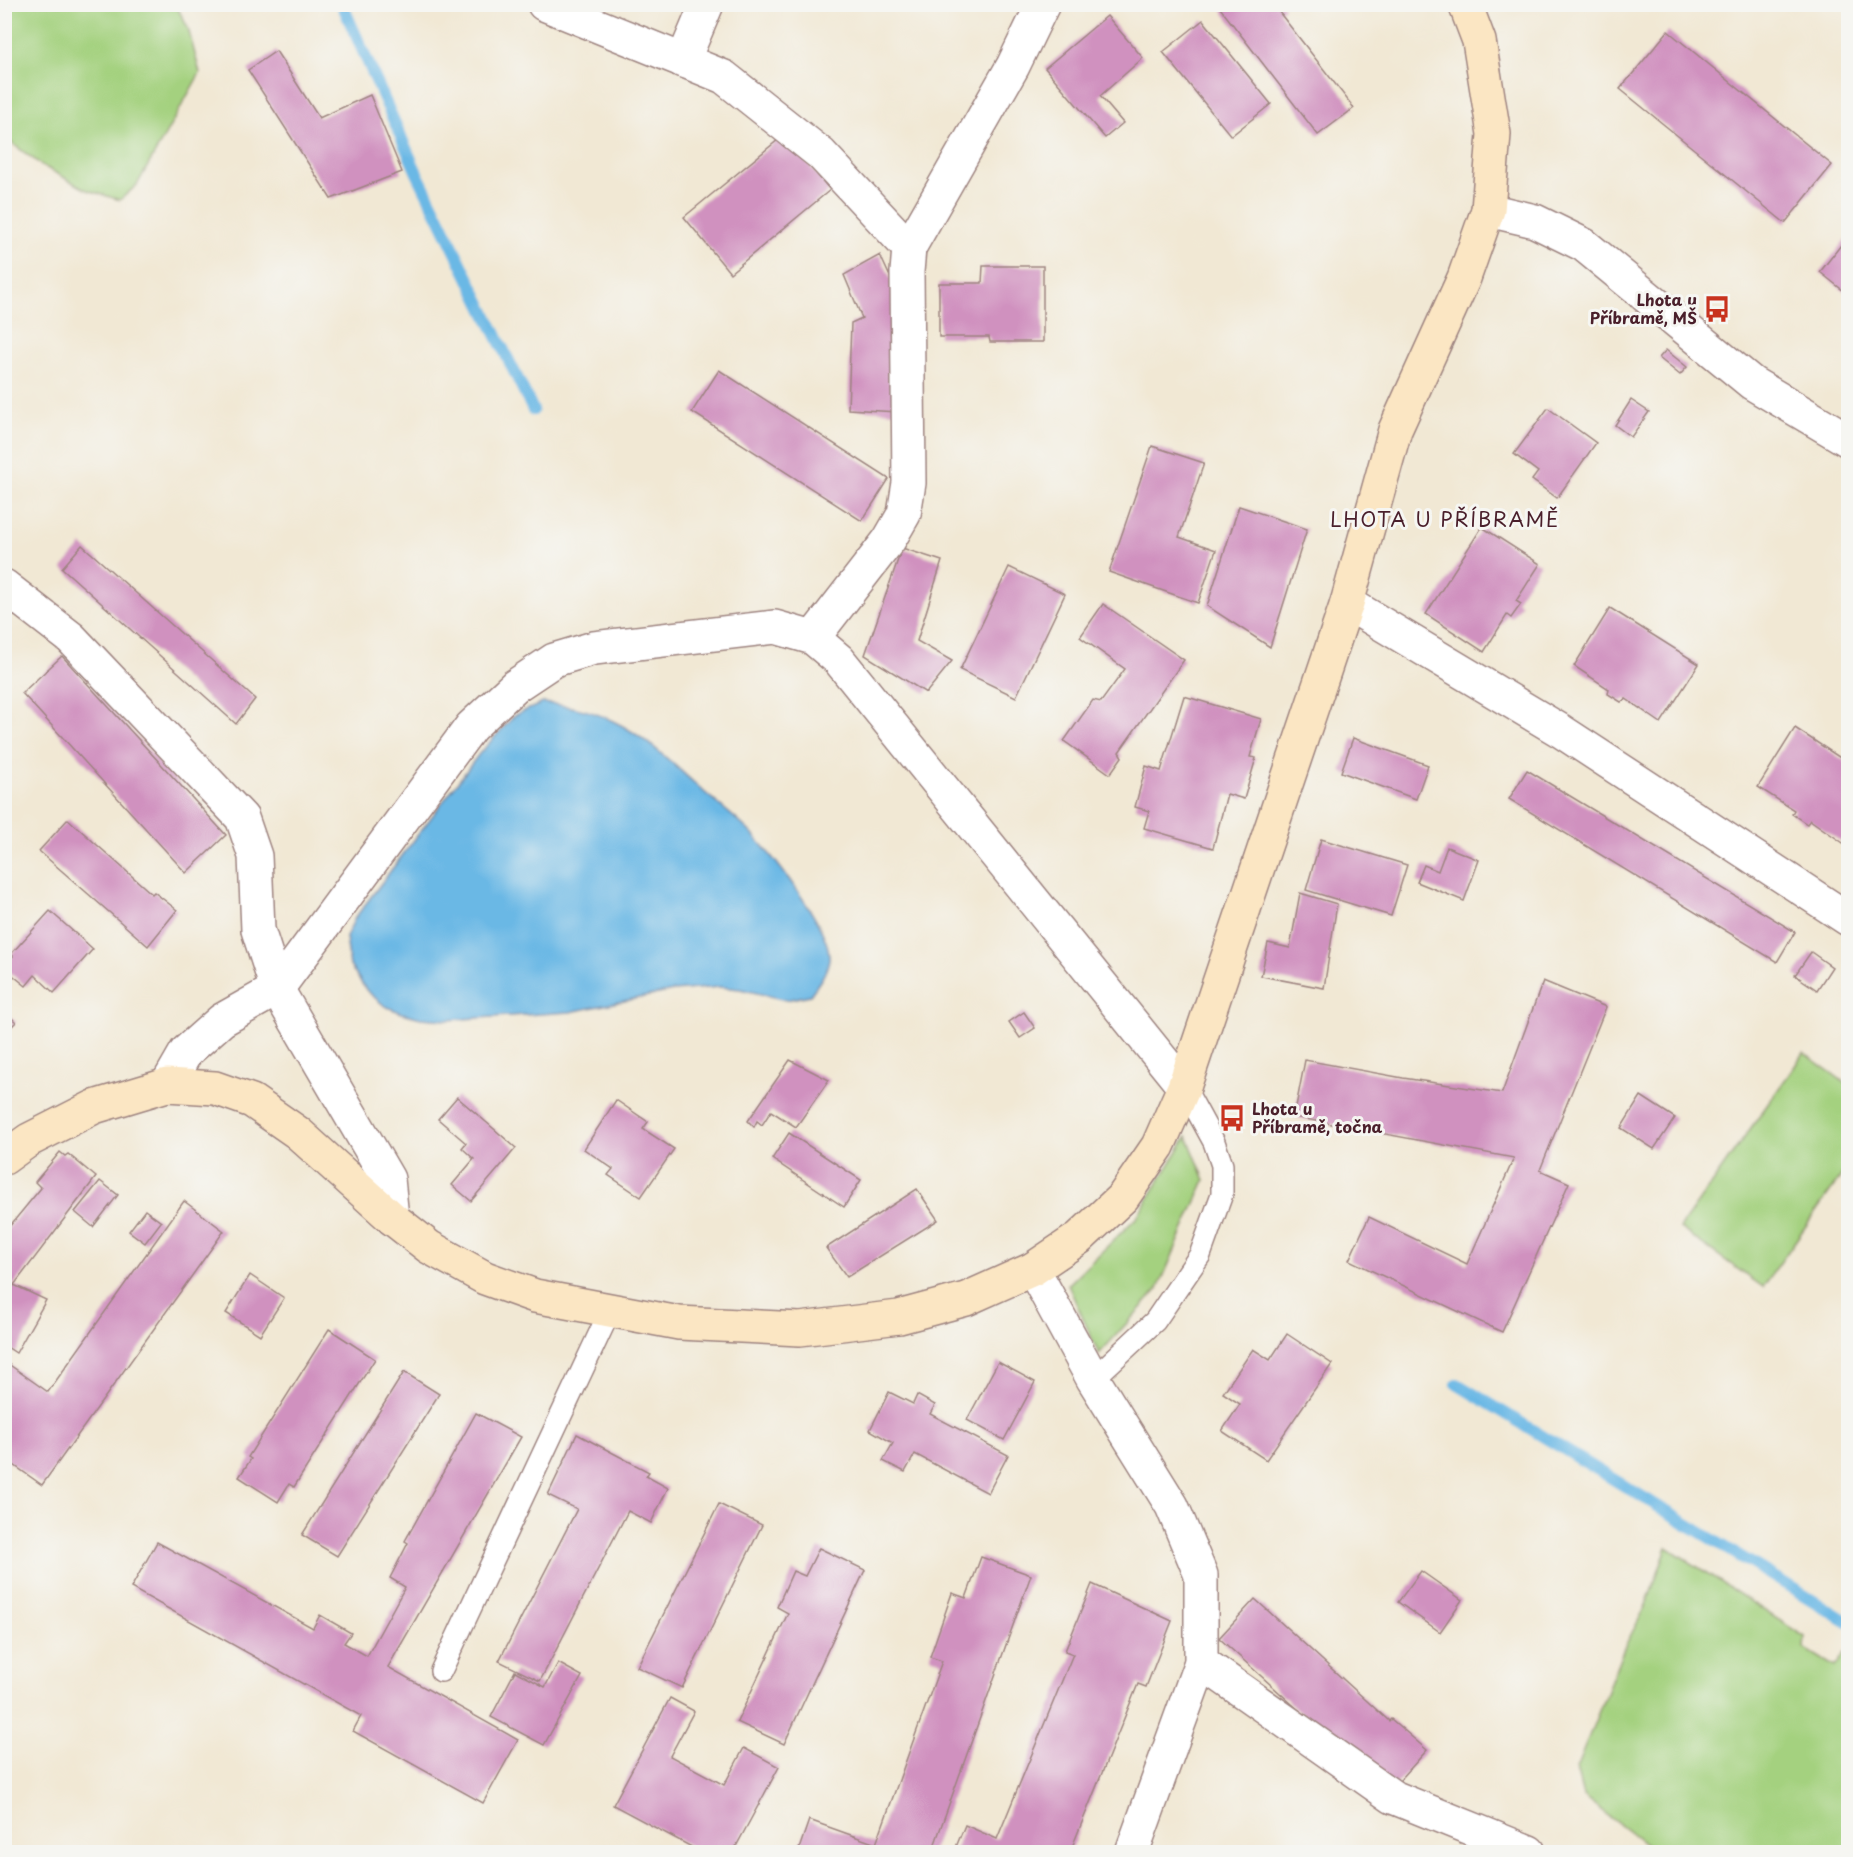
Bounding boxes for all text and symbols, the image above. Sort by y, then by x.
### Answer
place label: Lhota u Příbramě, MŠ [1590,287,1697,329]
bus stop icon: Lhota u Příbramě, MŠ [1702,294,1732,324]
district label: LHOTA U PŘÍBRAMĚ [1330,504,1560,534]
place label: Lhota u Příbramě, točna [1252,1096,1383,1138]
bus stop icon: Lhota u Příbramě, točna [1217,1103,1247,1133]

